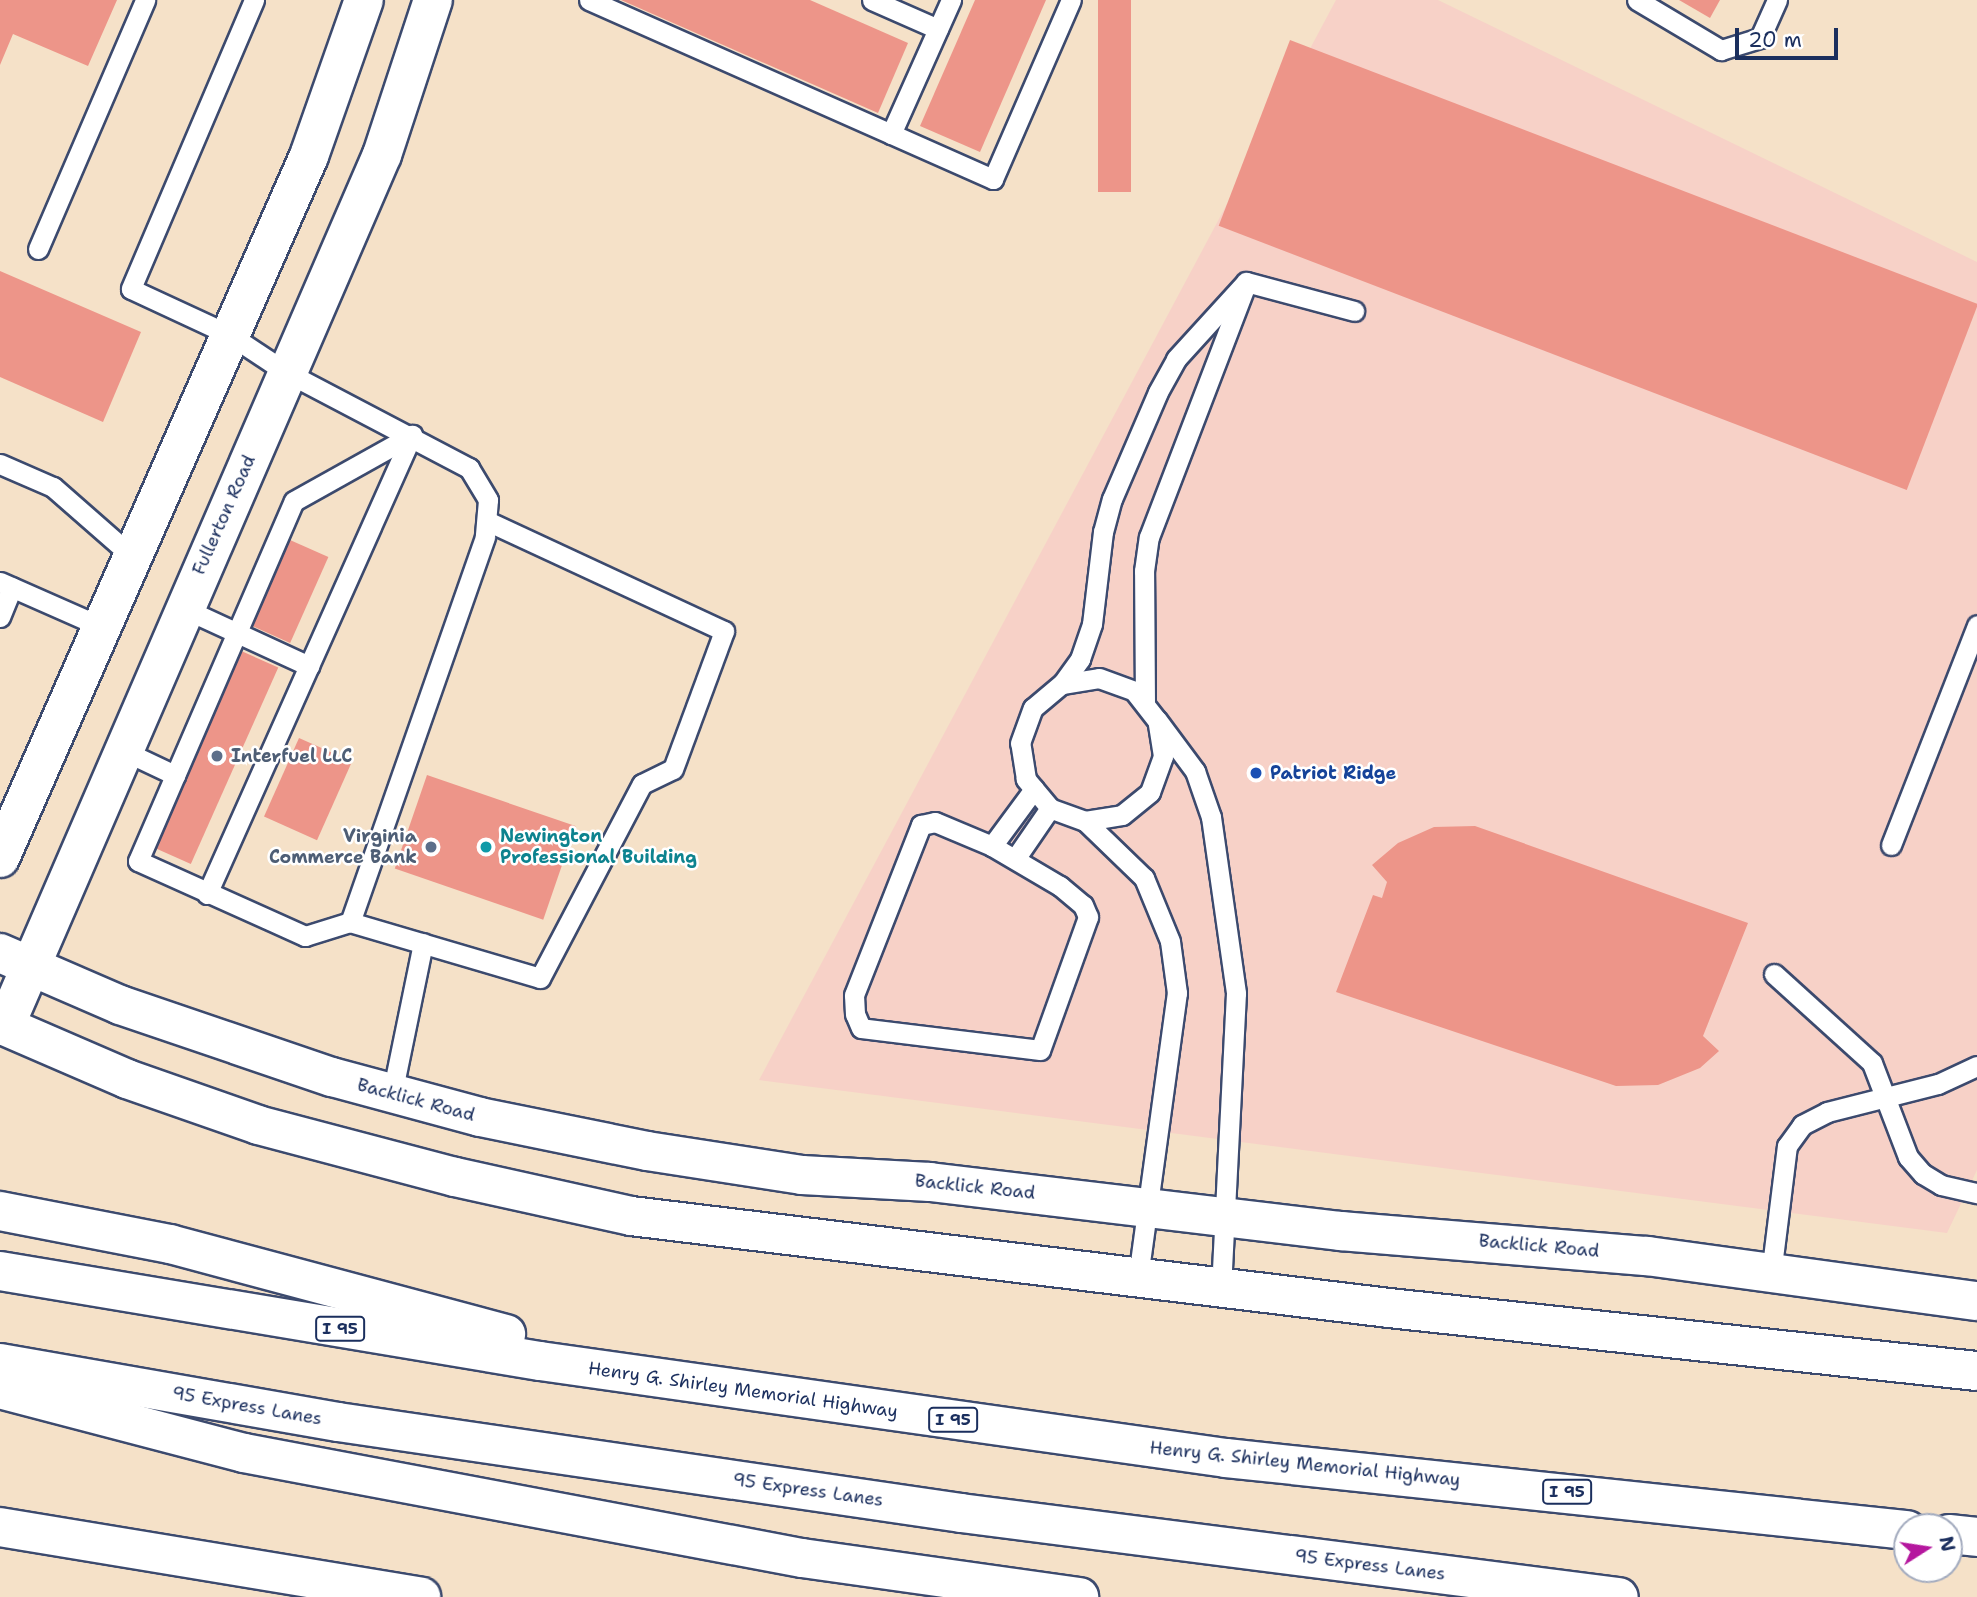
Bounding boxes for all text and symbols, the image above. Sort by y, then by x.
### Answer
scale bar [1739,14,1842,58]
text: 20 m [1748,26,1802,54]
street label: Fullerton Road [188,452,260,578]
place label: Interfuel LLC [231,745,352,767]
marker: Interfuel LLC [209,748,225,764]
place label: Patriot Ridge [1270,762,1396,784]
marker: Patriot Ridge [1248,765,1264,781]
place label: Virginia Commerce Bank [269,826,417,868]
place label: Newington Professional Building [500,826,697,868]
marker: Virginia Commerce Bank [423,839,439,855]
marker: Newington Professional Building [478,839,494,855]
street label: Backlick Road [355,1074,477,1126]
street label: Backlick Road [914,1170,1036,1204]
street label: Backlick Road [1478,1230,1600,1262]
road number: I 95 [314,1316,366,1342]
street label: Henry G. Shirley Memorial Highway [587,1358,899,1422]
street label: 95 Express Lanes [170,1382,324,1430]
road number: I 95 [927,1408,979,1432]
street label: Henry G. Shirley Memorial Highway [1149,1437,1461,1491]
street label: 95 Express Lanes [731,1469,885,1511]
road number: I 95 [1541,1480,1593,1504]
north arrow [1893,1513,1963,1583]
text: N [1933,1534,1961,1554]
street label: 95 Express Lanes [1293,1545,1447,1585]

